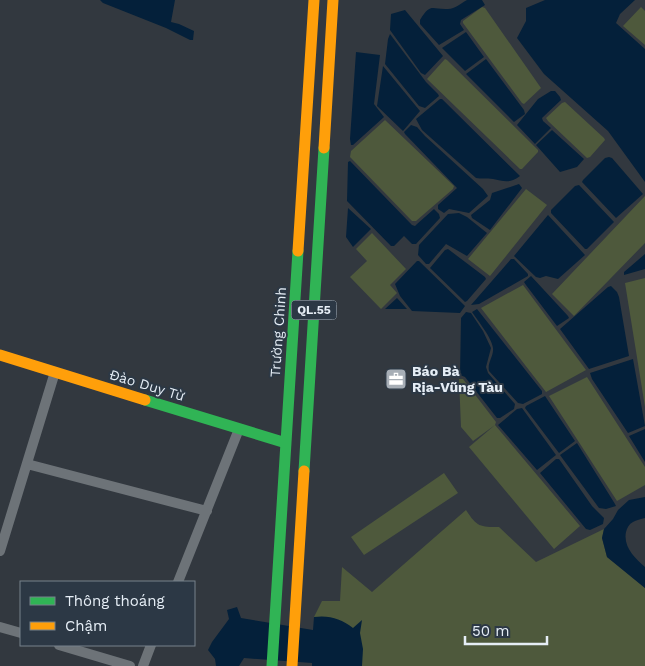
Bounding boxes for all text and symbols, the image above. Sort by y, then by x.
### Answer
street label: Trường Chinh [267,286,289,378]
road number: QL.55 [292,300,336,320]
place label: Báo Bà Rịa-Vũng Tàu [412,363,503,395]
street label: Đào Duy Từ [108,366,187,404]
office icon: Báo Bà Rịa-Vũng Tàu [384,367,408,391]
legend [20,581,195,646]
text: Thông thoáng [65,592,164,610]
scale bar [465,614,548,646]
text: Chậm [65,617,107,635]
text: 50 m [472,622,509,640]

